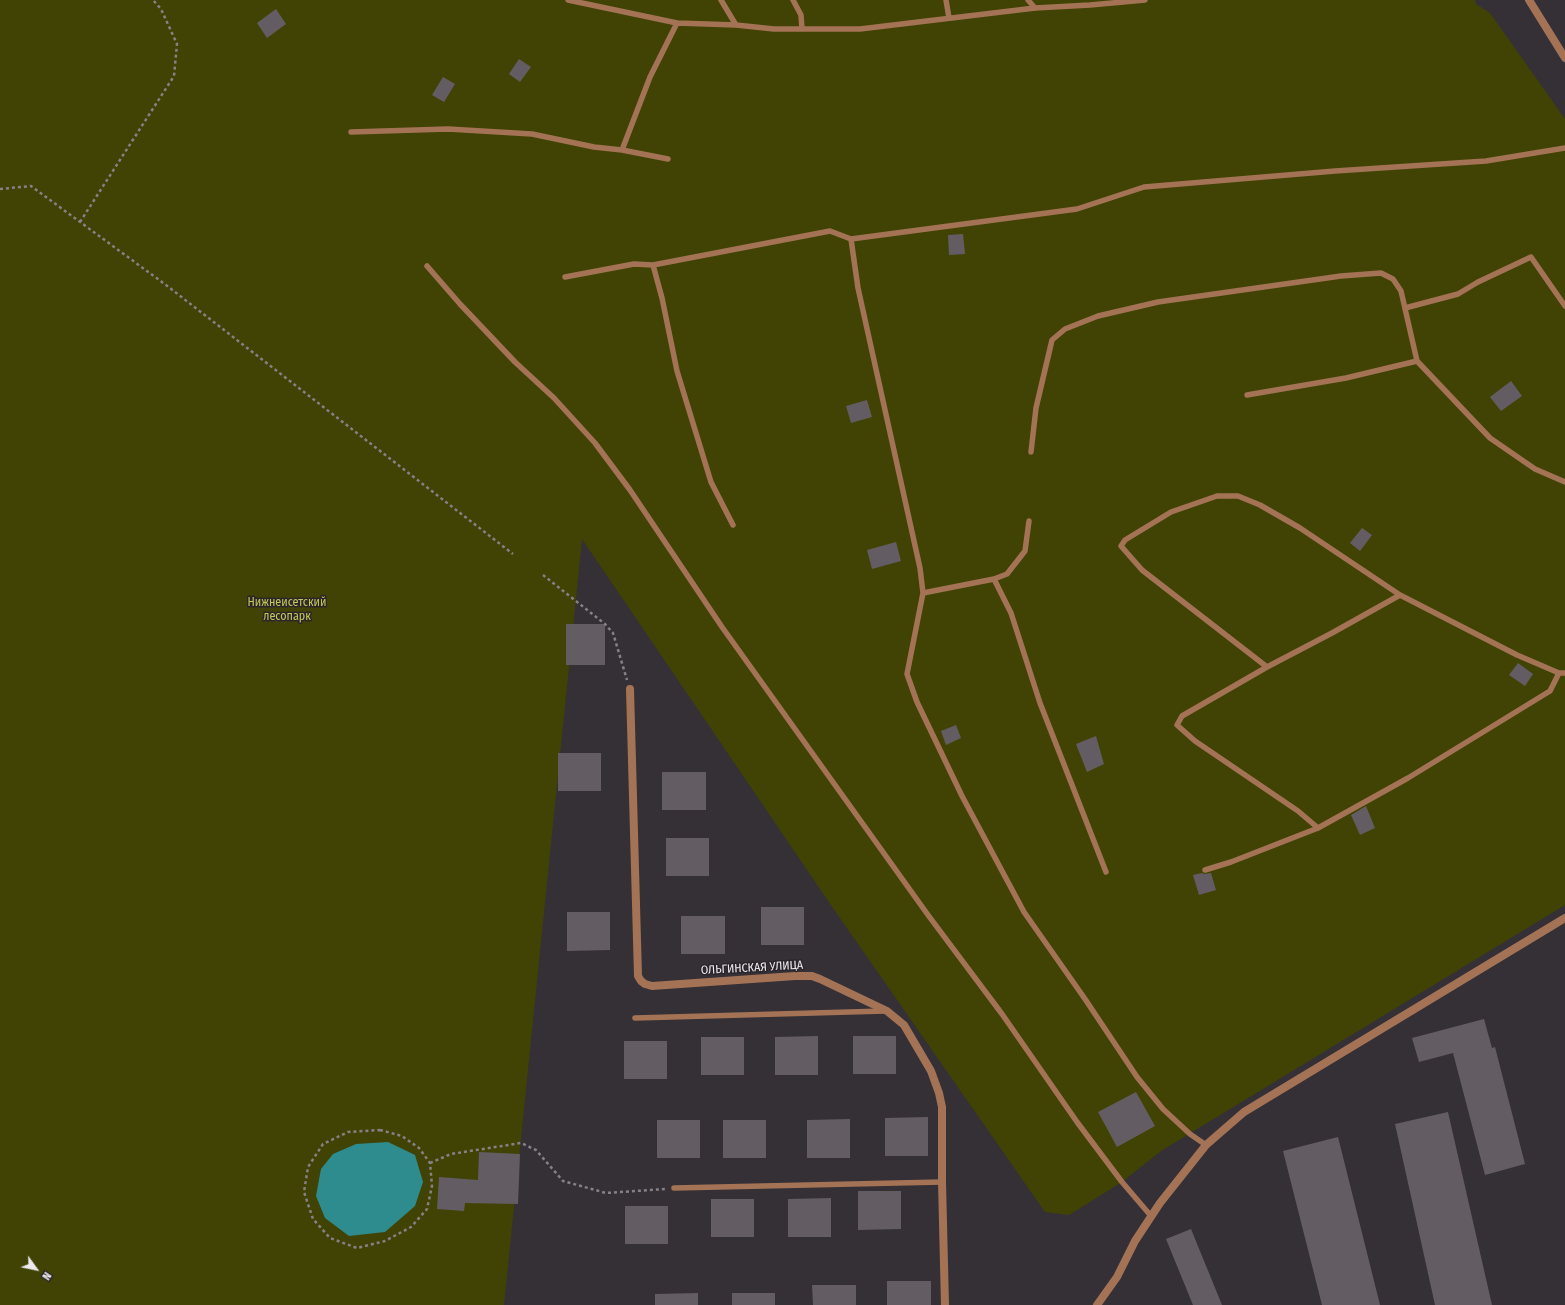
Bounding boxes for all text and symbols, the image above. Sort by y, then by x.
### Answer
park label: Нижнеисетский лесопарк [248,596,326,624]
street label: ОЛЬГИНСКАЯ УЛИЦА [701,958,803,978]
north arrow [16,1249,56,1289]
text: N [39,1270,54,1282]

